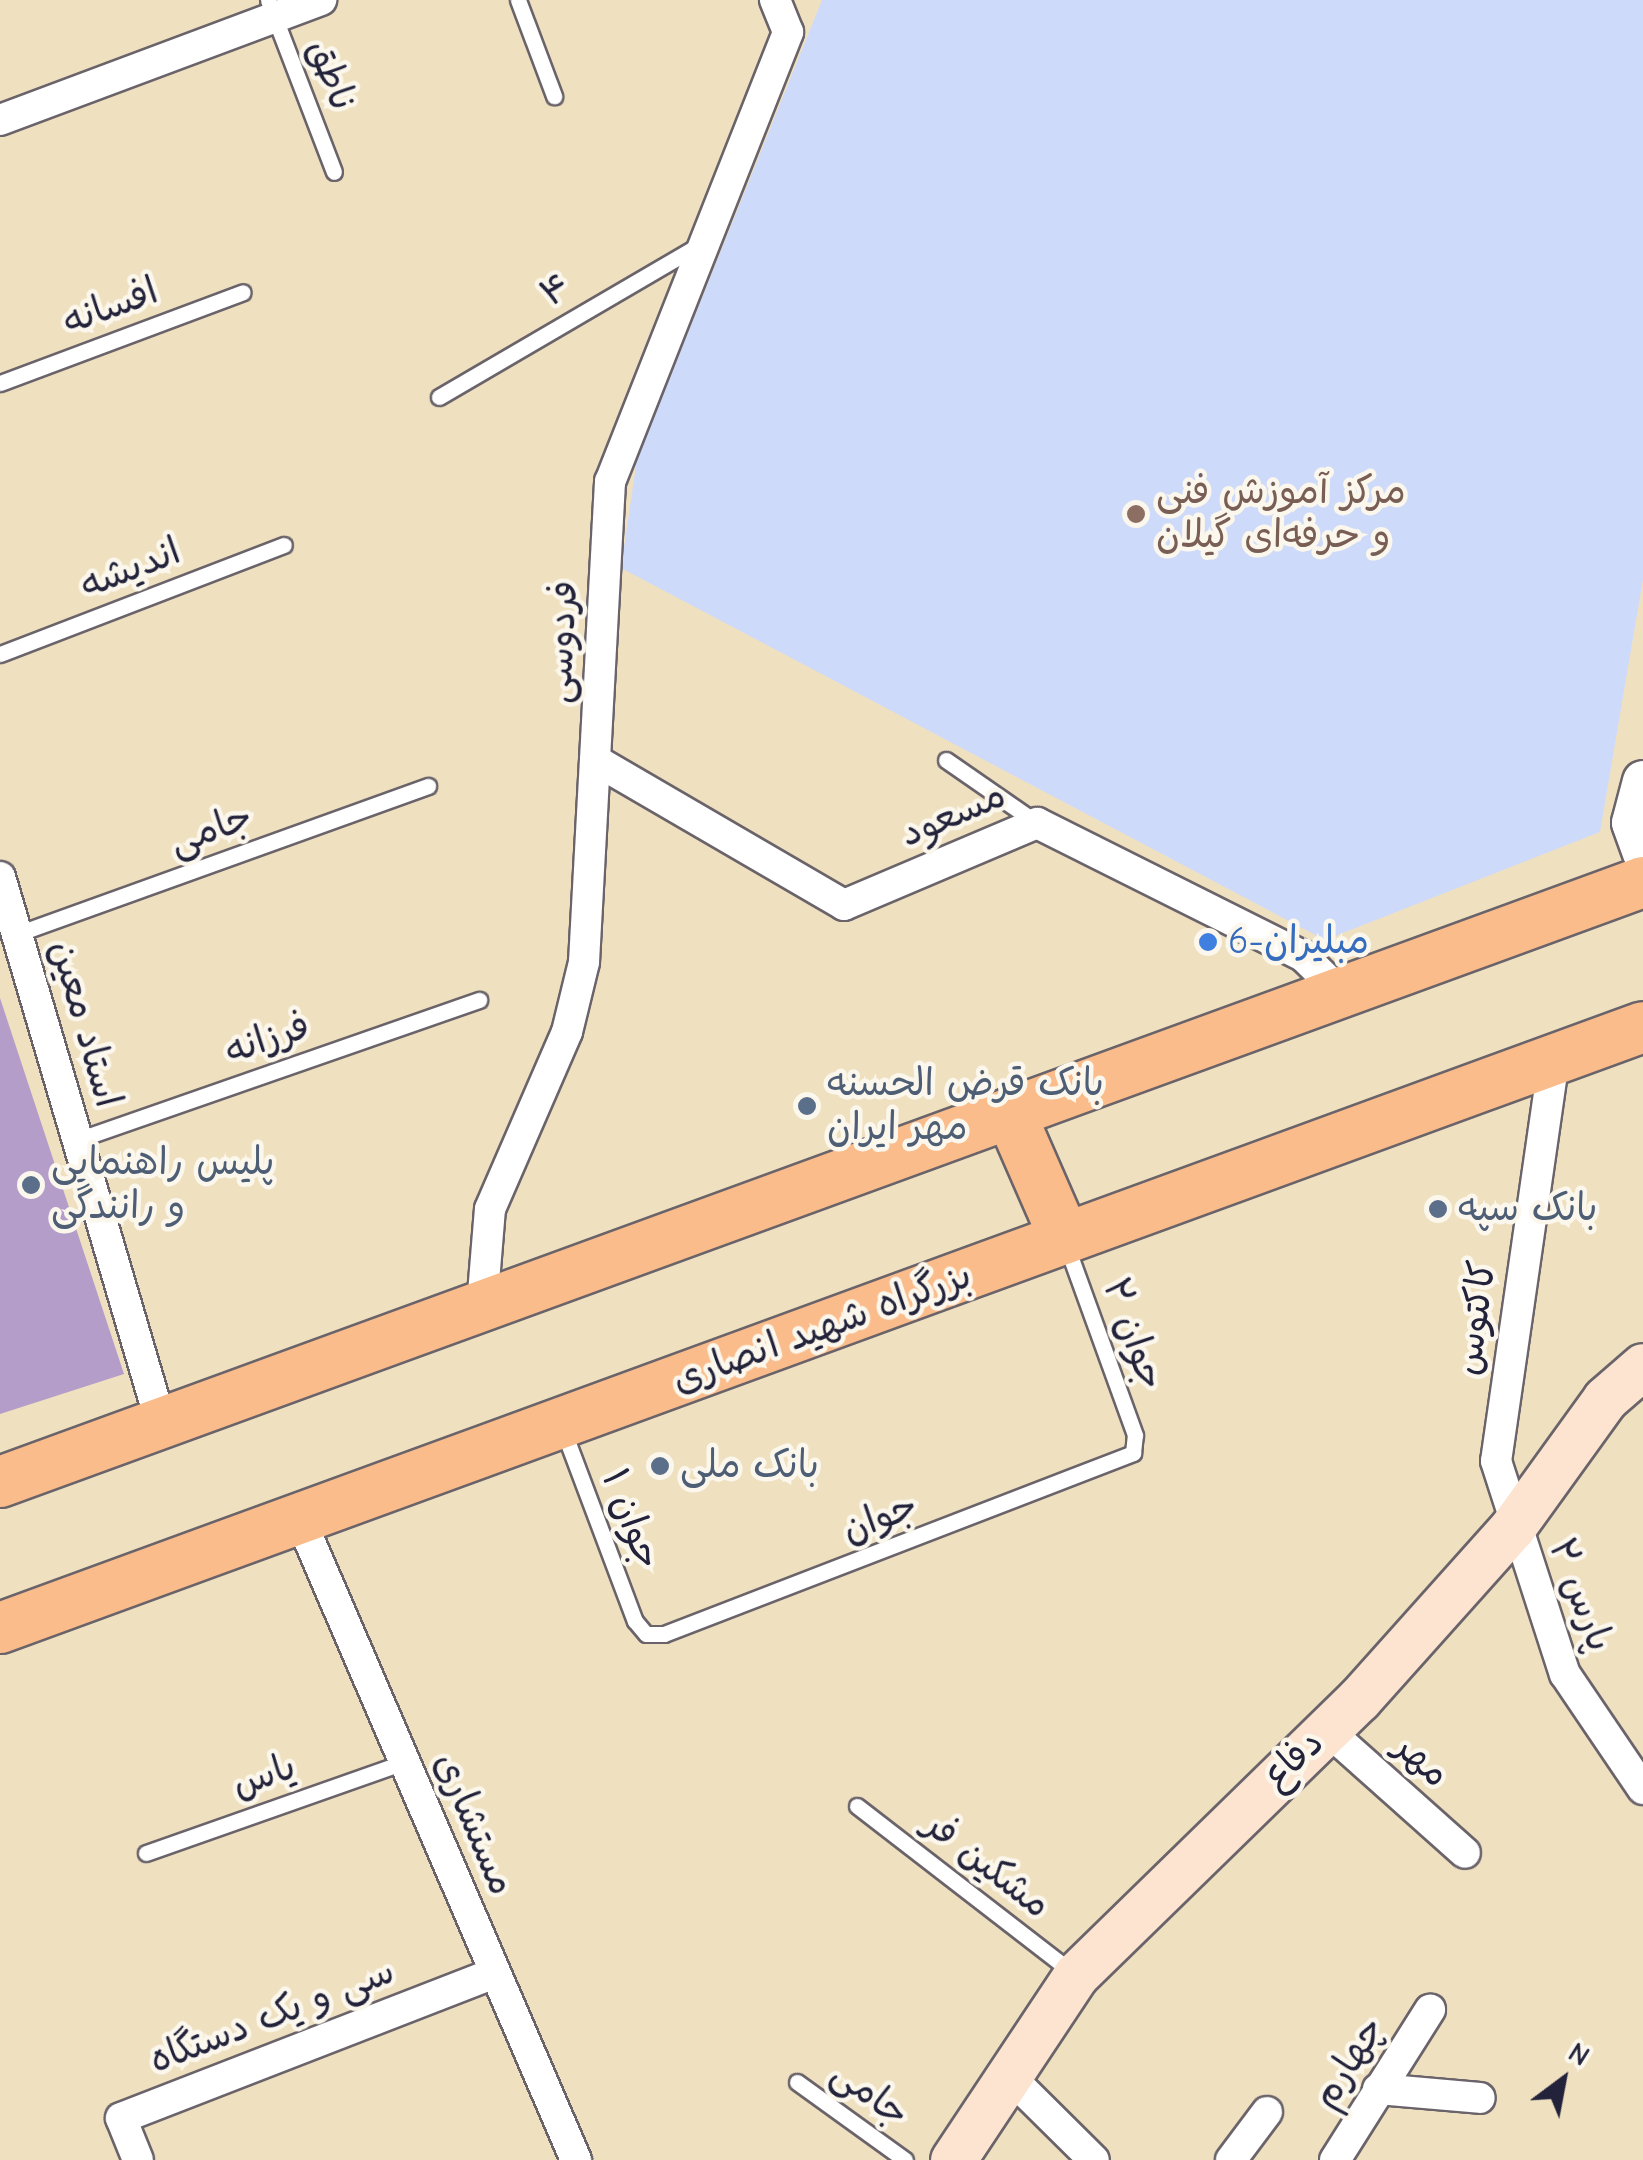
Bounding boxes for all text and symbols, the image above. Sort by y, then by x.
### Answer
street label: ناطق [297,33,365,117]
street label: ۴ [532,264,580,318]
street label: افسانه [56,269,164,345]
place label: مرکز آموزش فنی و حرفه‌ای گیلان [1156,469,1406,558]
marker: مرکز آموزش فنی و حرفه‌ای گیلان [1125,503,1147,525]
street label: اندیشه [73,529,187,609]
street label: فردوسی [536,579,588,705]
street label: مسعود [893,773,1013,857]
street label: جامی [163,794,259,866]
place label: مبلیران-6 [1228,919,1369,965]
marker: مبلیران-6 [1197,931,1219,953]
street label: استاد معین [39,935,131,1113]
street label: فرزانه [218,1003,316,1075]
place label: بانک قرض الحسنه مهر ایران [827,1061,1104,1150]
marker: بانک قرض الحسنه مهر ایران [796,1095,818,1117]
place label: پلیس راهنمایی و رانندگی [51,1140,275,1230]
marker: پلیس راهنمایی و رانندگی [20,1174,42,1196]
place label: بانک سپه [1458,1186,1598,1232]
marker: بانک سپه [1427,1198,1449,1220]
street label: بزرگراه شهید انصاری [666,1253,978,1403]
street label: کاکتوس [1445,1258,1507,1378]
street label: جوان ۲ [1092,1272,1174,1396]
place label: بانک ملی [680,1443,819,1489]
marker: بانک ملی [649,1455,671,1477]
street label: جوان ۱ [591,1463,671,1575]
street label: جوان [836,1483,924,1553]
street label: پارس ۲ [1538,1532,1622,1658]
street label: دفاع [1253,1720,1333,1800]
street label: مهر [1385,1725,1459,1797]
street label: یاس [226,1744,302,1808]
street label: مستشاری [424,1746,524,1902]
street label: مشکین فر [915,1801,1059,1929]
street label: سی و یک دستگاه [143,1948,401,2084]
street label: چهارم [1303,2008,1395,2118]
north arrow [1513,2030,1613,2130]
text: N [1563,2036,1595,2073]
street label: جامی [822,2051,918,2137]

